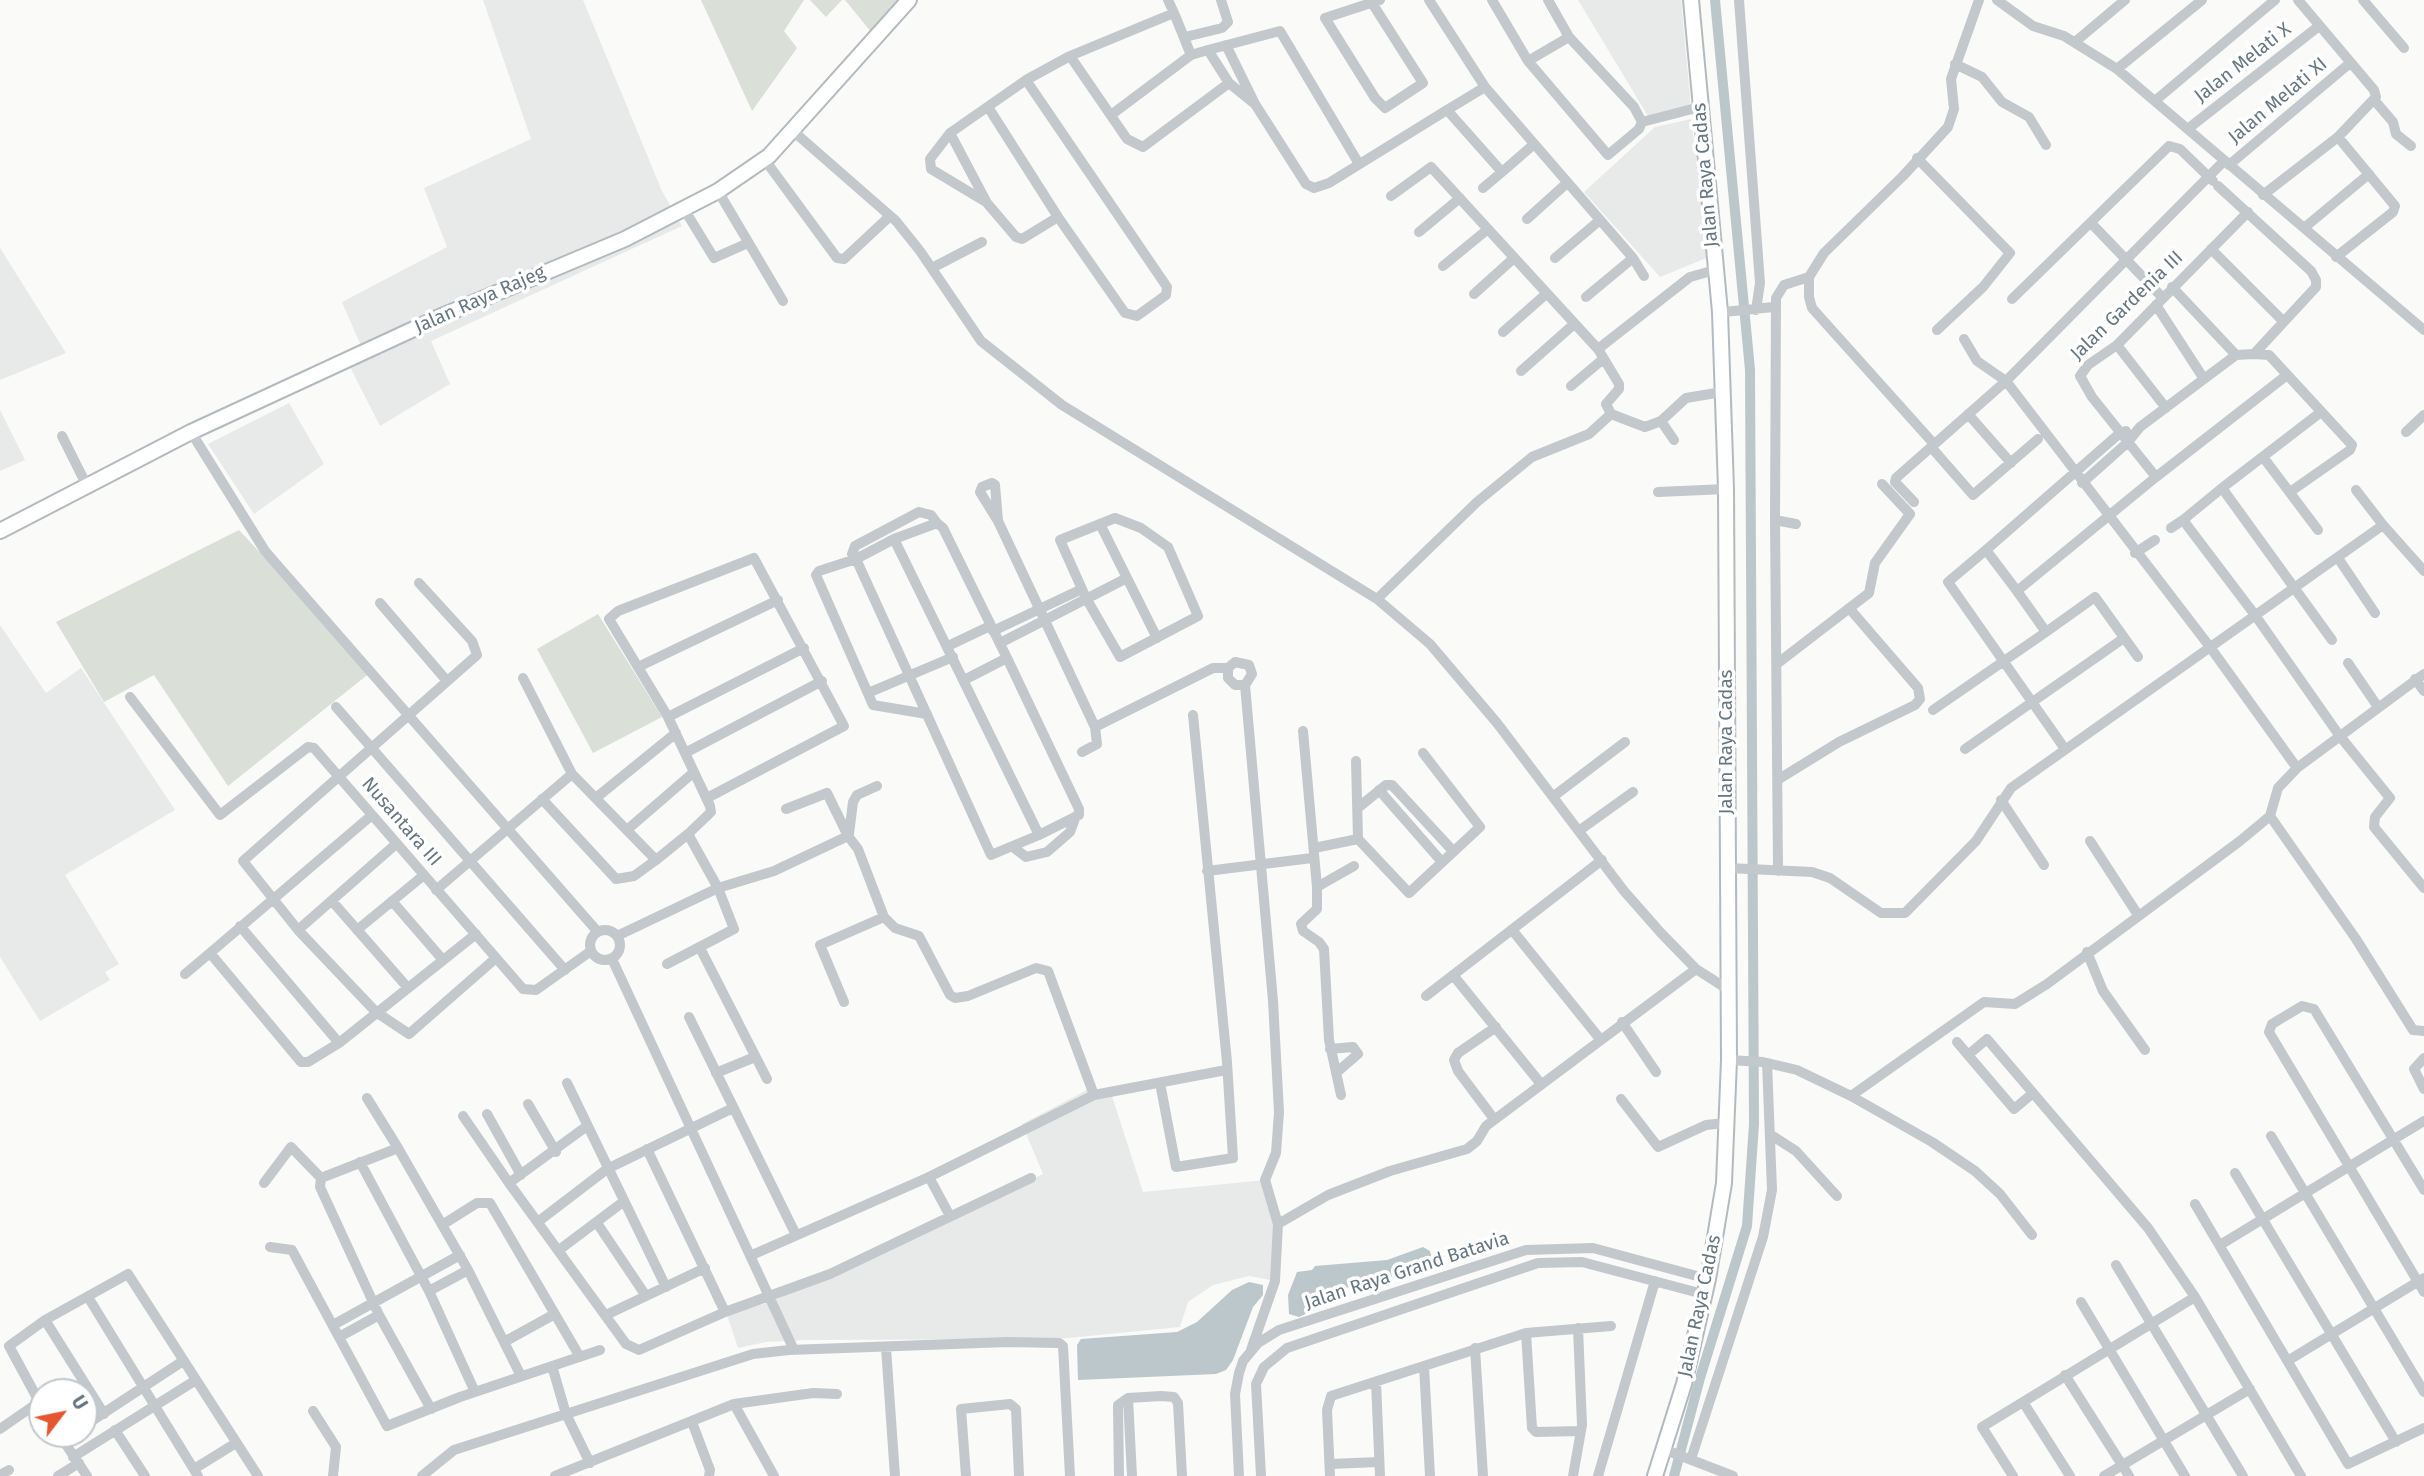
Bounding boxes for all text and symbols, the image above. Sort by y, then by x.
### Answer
street label: Jalan Melati X [2190,18,2296,108]
street label: Jalan Melati XI [2224,53,2332,149]
street label: Jalan Raya Cadas [1688,102,1724,248]
street label: Jalan Gardenia III [2066,247,2188,365]
street label: Jalan Raya Rajeg [411,261,549,339]
street label: Jalan Raya Cadas [1716,670,1738,814]
street label: Nusantara III [356,773,446,871]
street label: Jalan Raya Grand Batavia [1302,1227,1512,1315]
street label: Jalan Raya Cadas [1674,1233,1726,1379]
north arrow [28,1378,98,1448]
text: U [67,1391,93,1414]

